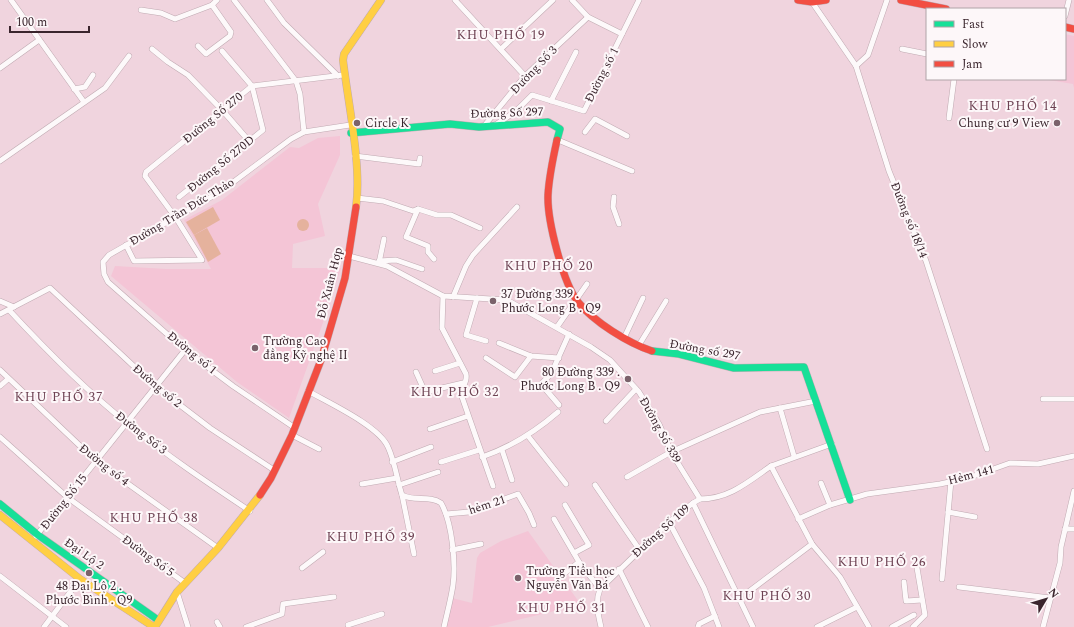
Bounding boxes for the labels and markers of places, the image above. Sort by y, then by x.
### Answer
place label: Circle K [365,114,409,133]
place label: Chung cư 9 View [958,114,1050,133]
marker: Circle K [352,118,362,128]
marker: Chung cư 9 View [1052,118,1062,128]
place label: 37 Đường 339 . Phước Long B . Q9 [501,285,601,318]
marker: 37 Đường 339 . Phước Long B . Q9 [488,296,498,306]
place label: Trường Cao đẳng Kỹ nghệ II [263,332,348,365]
marker: Trường Cao đẳng Kỹ nghệ II [250,343,260,353]
place label: 80 Đường 339 . Phước Long B . Q9 [520,363,620,396]
marker: 80 Đường 339 . Phước Long B . Q9 [623,374,633,384]
place label: Trường Tiểu học Nguyễn Văn Bá [526,562,615,595]
marker: 48 Đại Lộ 2 . Phước Bình . Q9 [84,568,94,578]
marker: Trường Tiểu học Nguyễn Văn Bá [513,573,523,583]
place label: 48 Đại Lộ 2 . Phước Bình . Q9 [46,577,132,610]

